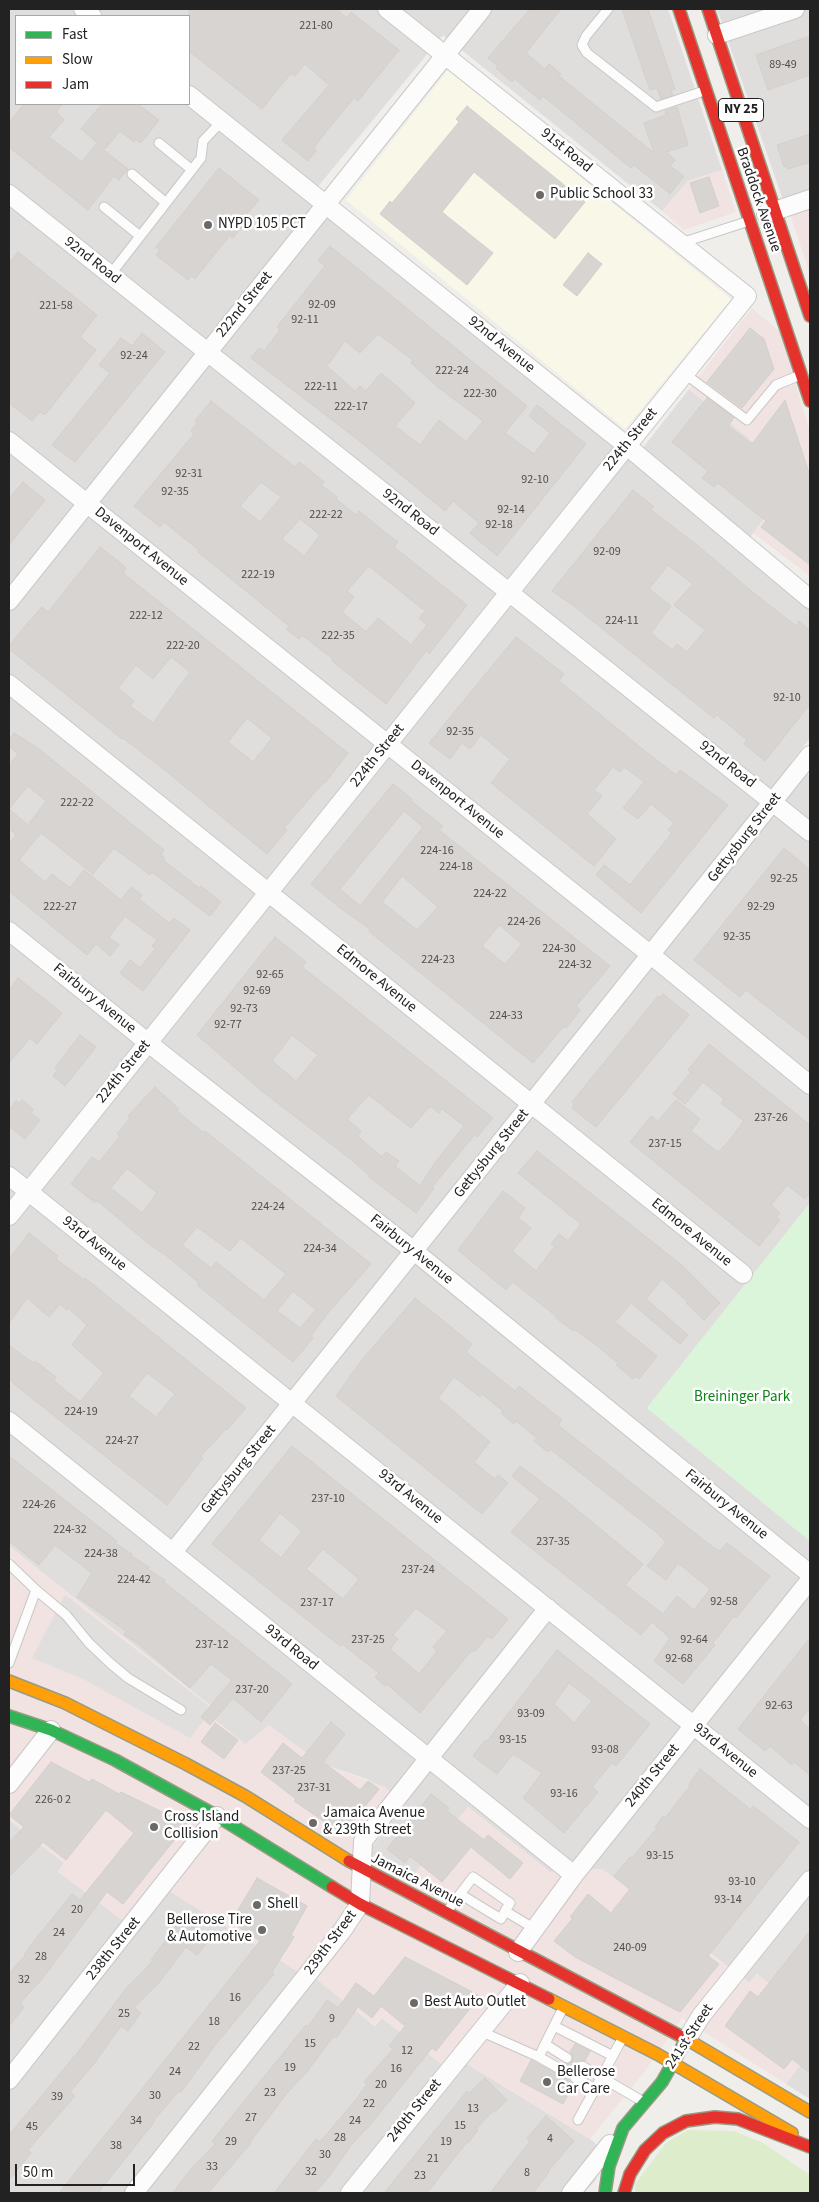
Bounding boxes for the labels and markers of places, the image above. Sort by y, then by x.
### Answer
place label: Public School 33 [550,186,653,204]
marker: Public School 33 [534,189,546,201]
place label: NYPD 105 PCT [218,216,306,234]
marker: NYPD 105 PCT [202,219,214,231]
place label: Jamaica Avenue & 239th Street [323,1805,425,1840]
place label: Cross Island Collision [164,1809,239,1844]
marker: Jamaica Avenue & 239th Street [307,1817,319,1829]
marker: Cross Island Collision [148,1821,160,1833]
place label: Shell [267,1896,298,1914]
marker: Shell [251,1899,263,1911]
place label: Bellerose Tire & Automotive [167,1912,252,1947]
marker: Bellerose Tire & Automotive [256,1924,268,1936]
place label: Best Auto Outlet [424,1994,526,2012]
marker: Best Auto Outlet [408,1997,420,2009]
place label: Bellerose Car Care [557,2064,615,2099]
marker: Bellerose Car Care [541,2076,553,2088]

